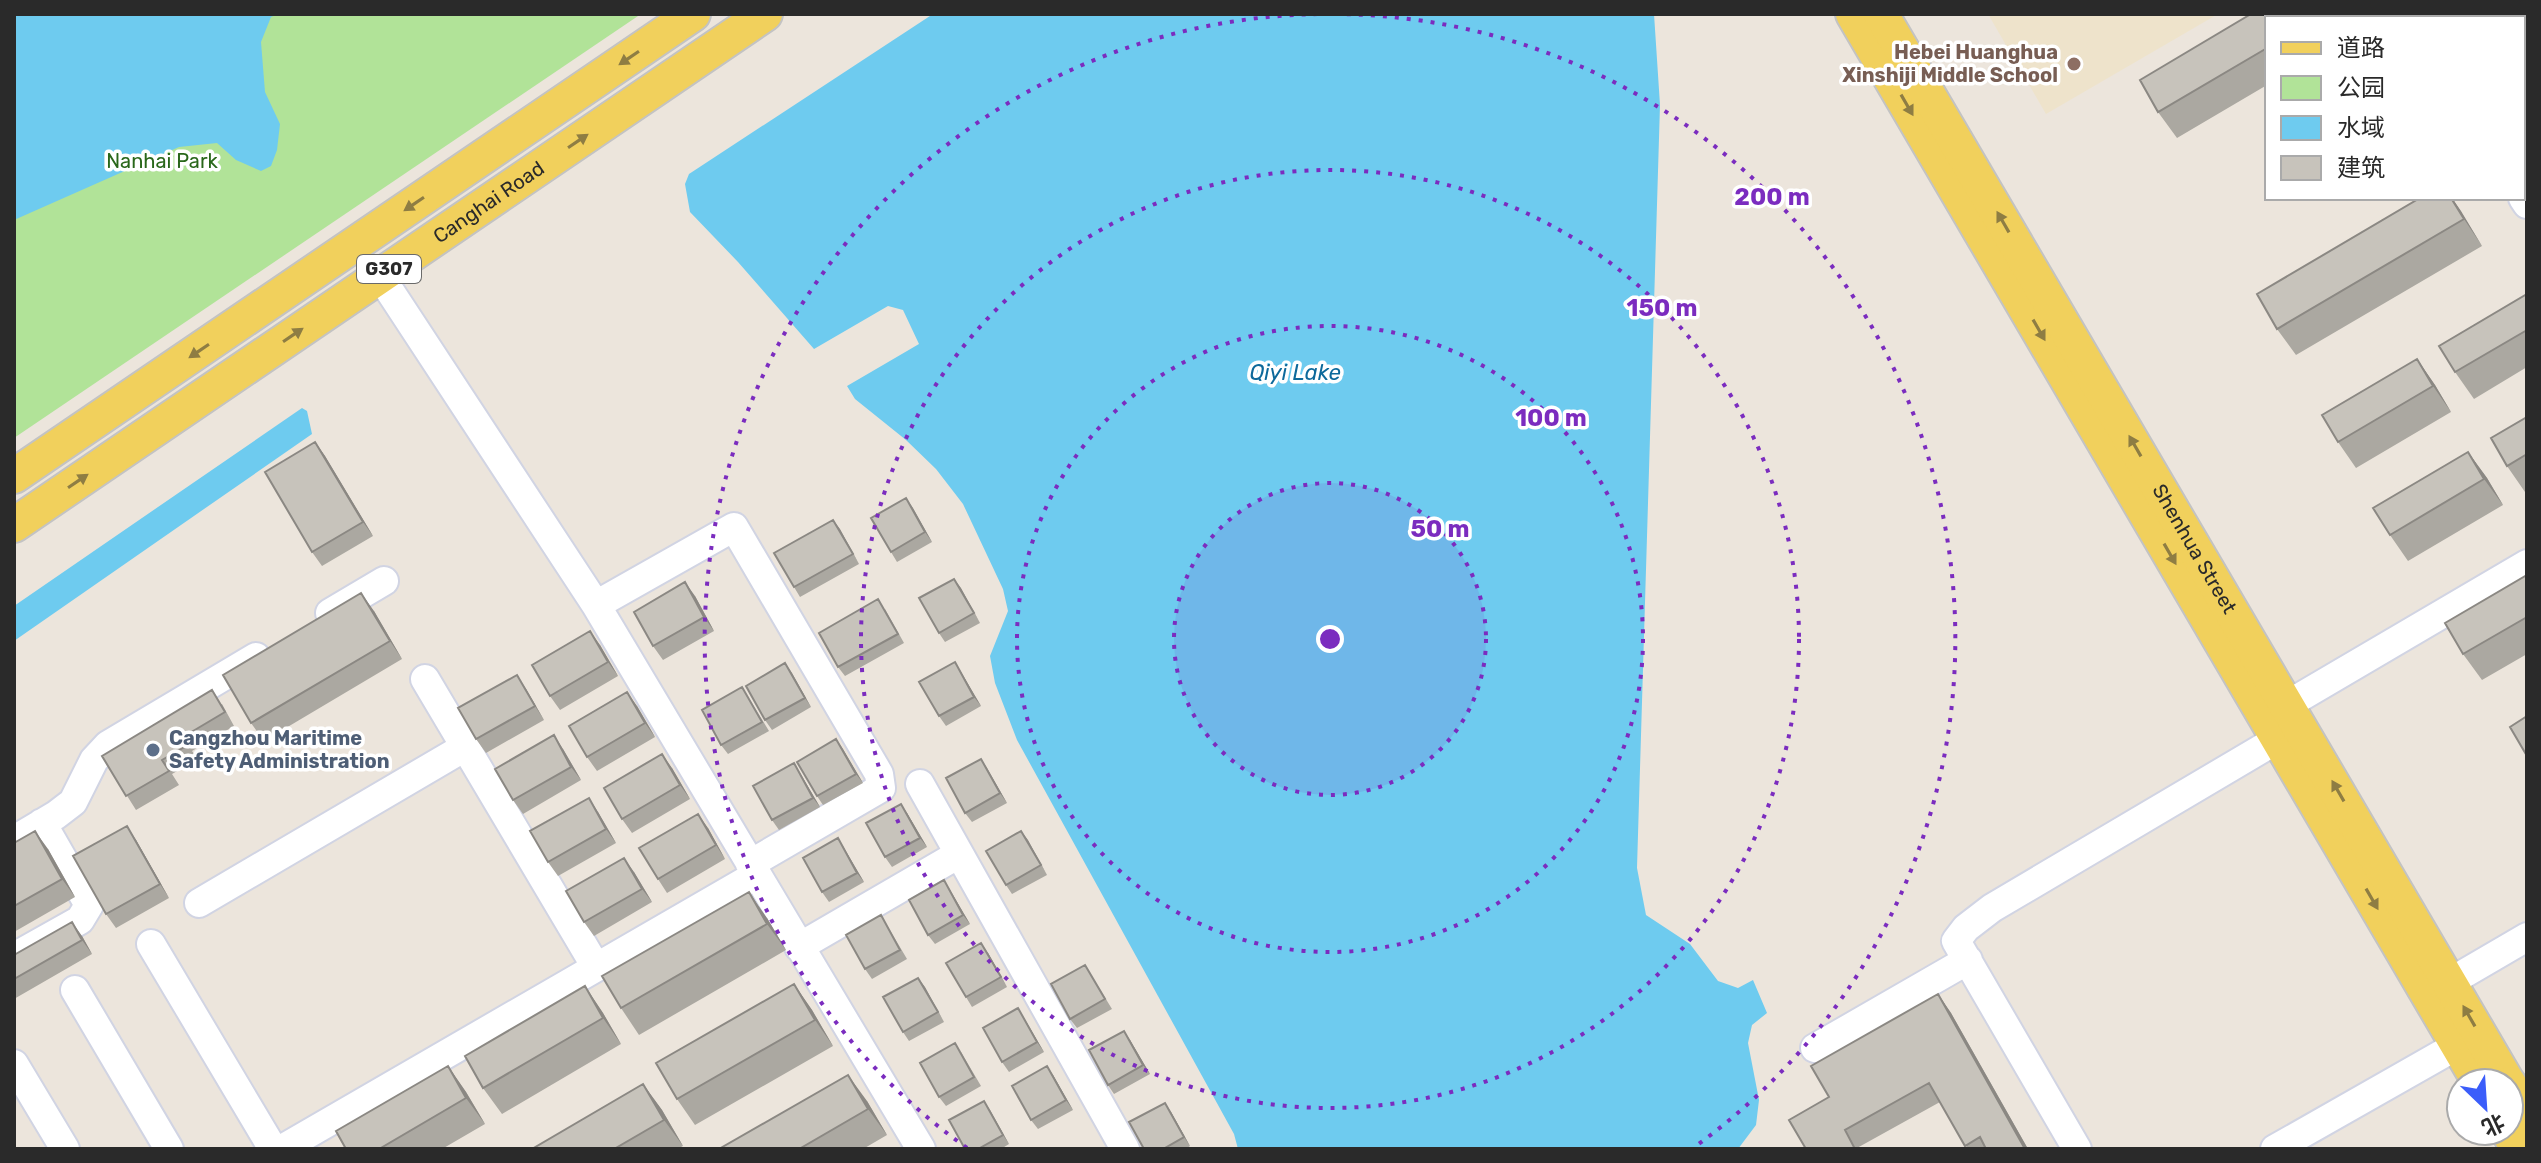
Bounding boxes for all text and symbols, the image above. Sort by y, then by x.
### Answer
legend [2265,16,2525,200]
text: 道路 [2337,34,2385,62]
place label: Hebei Huanghua Xinshiji Middle School [1842,40,2058,87]
one-way arrow [618,50,640,65]
marker: Hebei Huanghua Xinshiji Middle School [2065,55,2083,73]
text: 公园 [2337,74,2385,102]
one-way arrow [1900,94,1914,117]
text: 水域 [2337,114,2385,142]
one-way arrow [567,134,588,149]
park label: Nanhai Park [106,149,218,173]
text: 建筑 [2337,154,2385,182]
street label: Canghai Road [429,156,549,248]
text: 200 m [1734,183,1810,211]
one-way arrow [404,196,425,211]
one-way arrow [1996,211,2010,233]
road number: G307 [357,255,421,283]
text: 150 m [1627,294,1697,322]
one-way arrow [2031,319,2045,341]
one-way arrow [283,327,304,342]
one-way arrow [189,343,210,358]
water label: Qiyi Lake [1249,359,1341,386]
text: 100 m [1515,404,1587,432]
one-way arrow [2128,435,2142,457]
one-way arrow [68,474,89,489]
street label: Shenhua Street [2147,480,2242,618]
text: 50 m [1411,515,1469,543]
one-way arrow [2163,543,2177,565]
centre of rings [1316,625,1344,653]
place label: Cangzhou Maritime Safety Administration [169,726,390,773]
marker: Cangzhou Maritime Safety Administration [144,741,162,759]
one-way arrow [2331,780,2345,802]
one-way arrow [2365,888,2379,910]
one-way arrow [2462,1005,2476,1027]
north arrow [2445,1067,2525,1147]
text: 北 [2478,1108,2509,1142]

